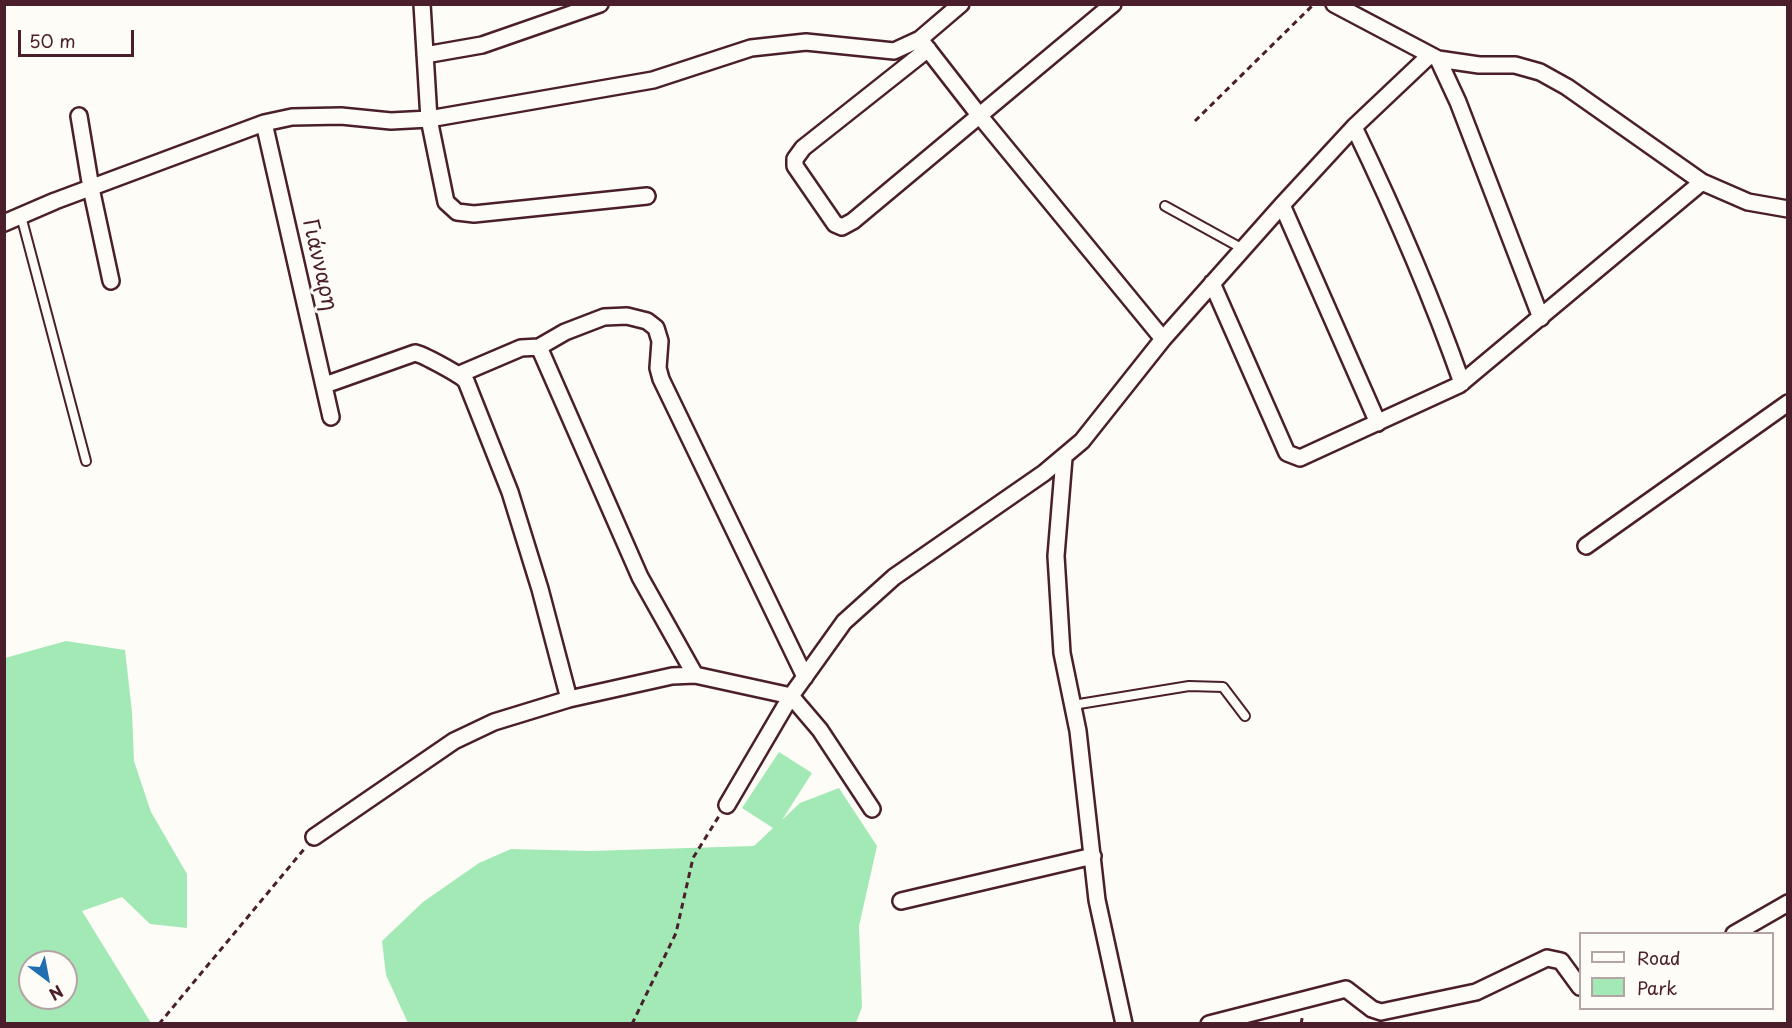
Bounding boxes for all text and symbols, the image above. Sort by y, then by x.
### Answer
scale bar [21,18,136,56]
text: 50 m [29,27,76,54]
street label: Γιάνναρη [296,217,342,313]
legend [1579,932,1774,1010]
text: Road [1637,944,1681,971]
north arrow [18,950,78,1010]
text: Park [1637,974,1677,1001]
text: N [45,980,68,1007]

